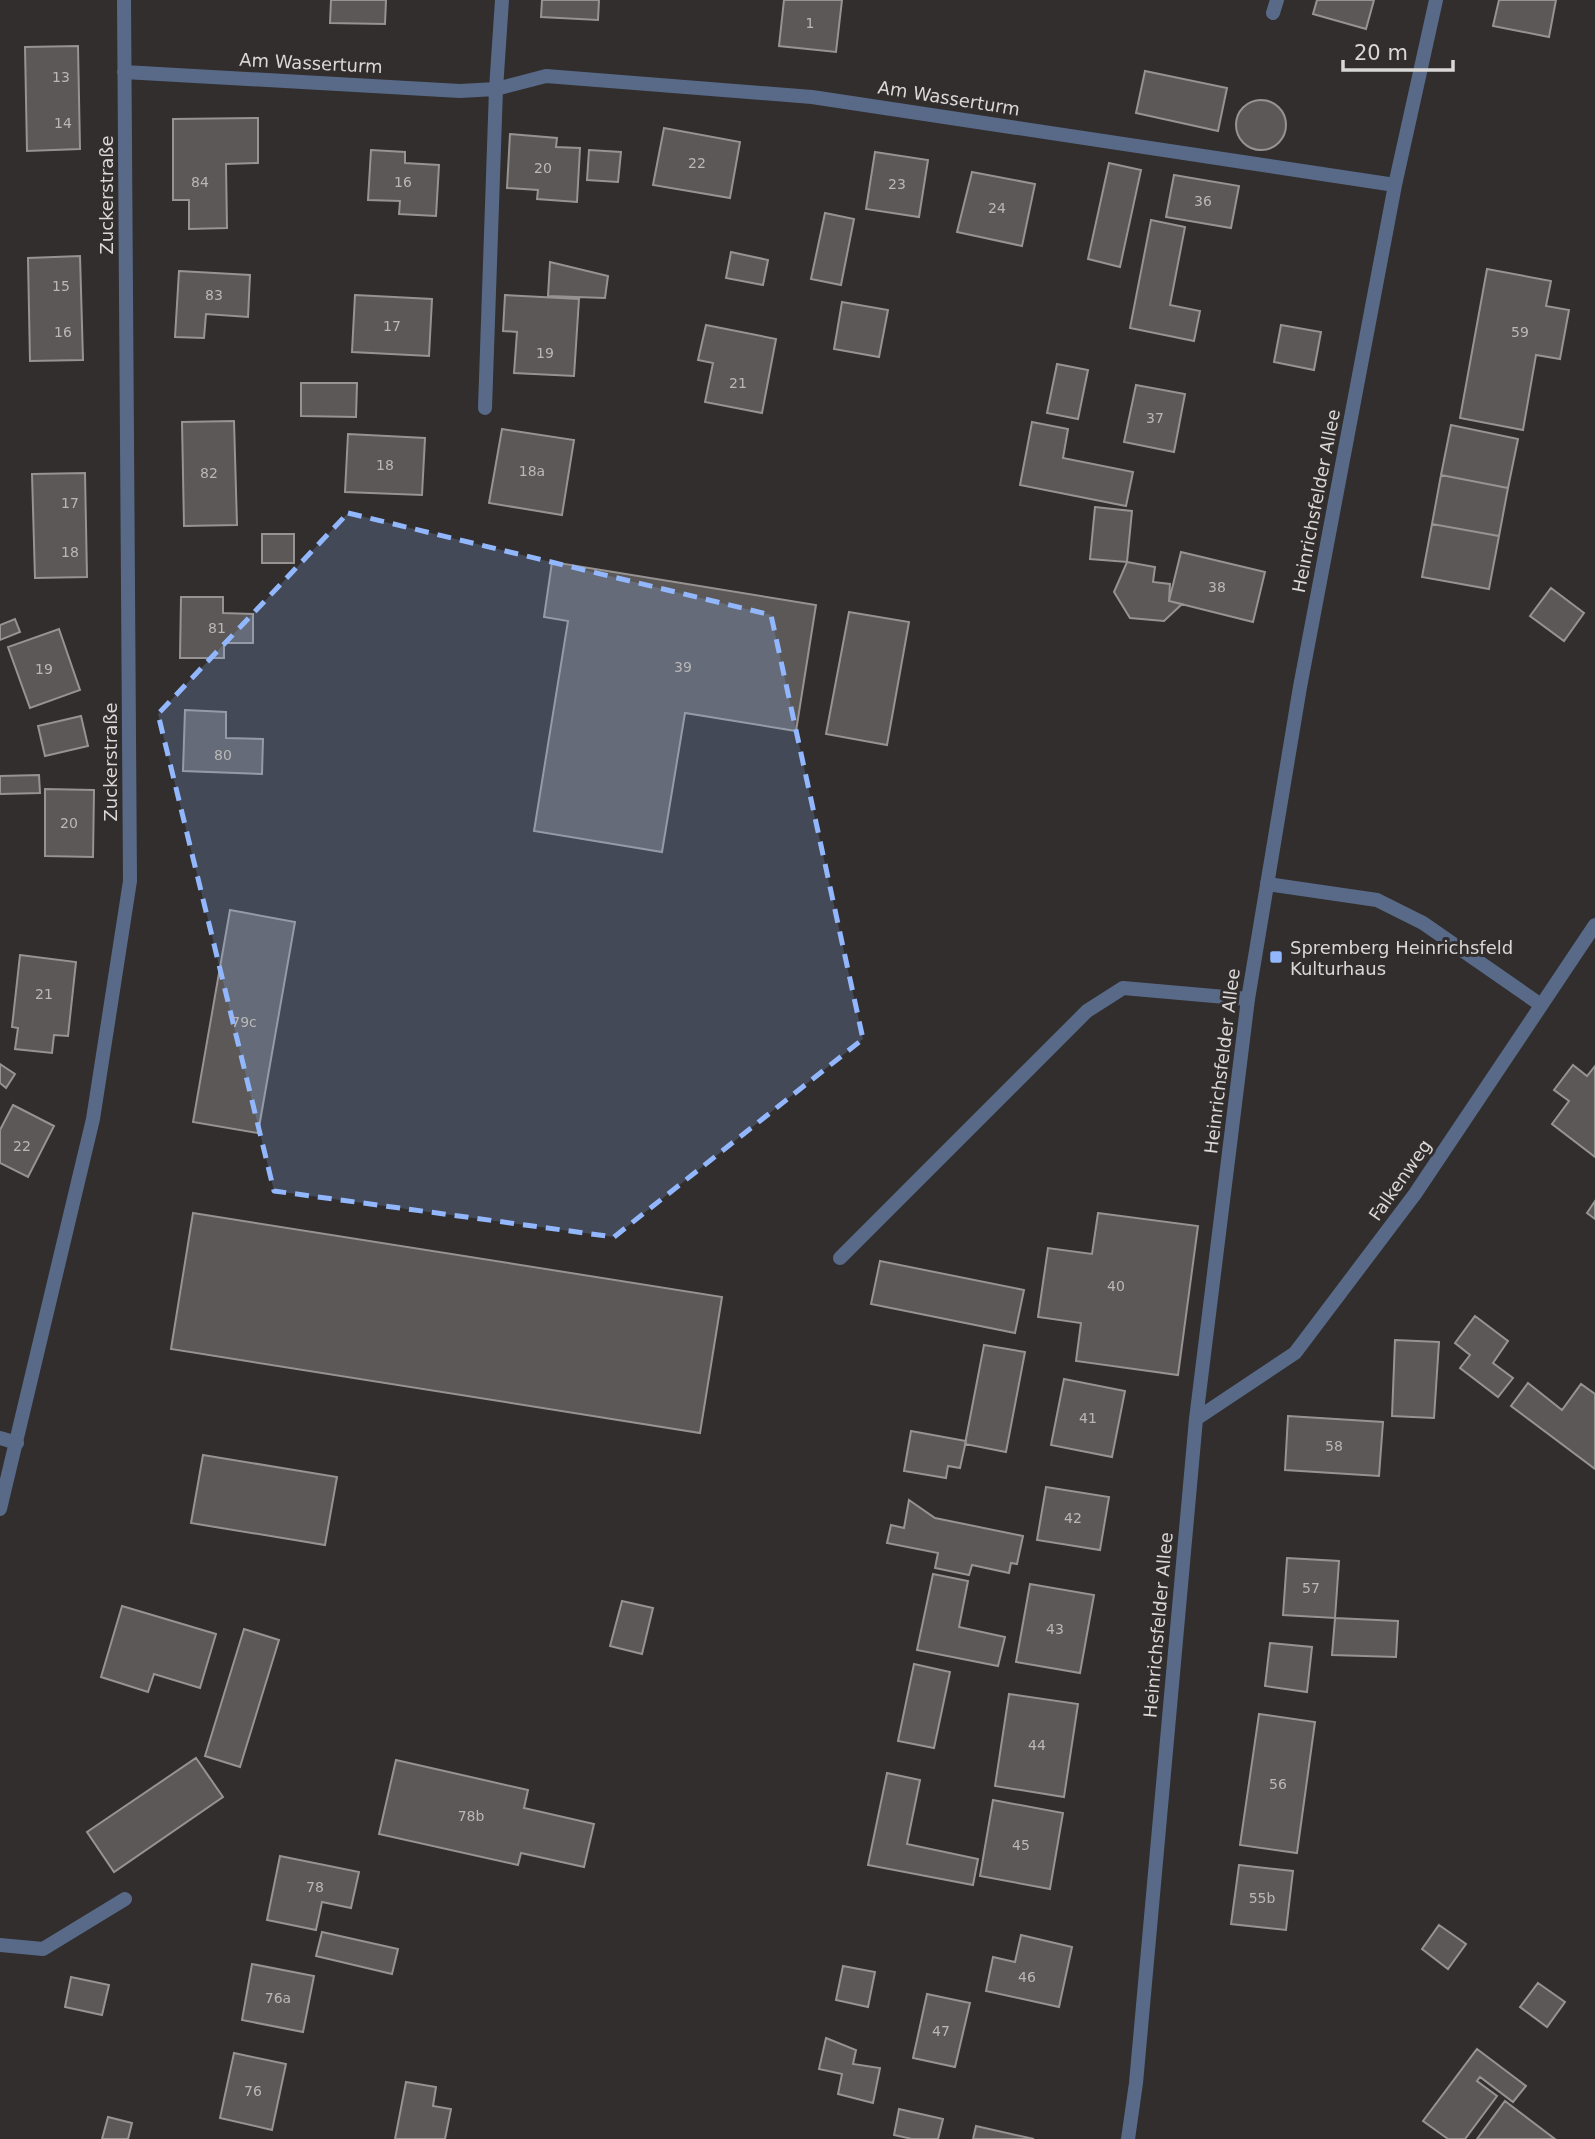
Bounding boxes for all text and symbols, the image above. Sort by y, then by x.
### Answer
house number: 1 [806,15,814,31]
scale bar [1343,28,1453,72]
text: 20 m [1354,41,1408,65]
street label: Am Wasserturm [239,49,383,77]
house number: 13 [52,69,70,85]
street label: Am Wasserturm [876,76,1022,120]
house number: 14 [54,115,72,131]
street label: Zuckerstraße [96,135,117,255]
house number: 22 [688,155,706,171]
house number: 20 [534,160,552,176]
house number: 84 [191,174,209,190]
house number: 16 [394,174,412,190]
house number: 23 [888,176,906,192]
house number: 36 [1194,193,1212,209]
house number: 24 [988,200,1006,216]
house number: 15 [52,278,70,294]
house number: 83 [205,287,223,303]
house number: 17 [383,318,401,334]
house number: 16 [54,324,72,340]
house number: 59 [1511,324,1529,340]
house number: 19 [536,345,554,361]
house number: 21 [729,375,747,391]
street label: Heinrichsfelder Allee [1288,407,1344,595]
house number: 37 [1146,410,1164,426]
house number: 18 [376,457,394,473]
house number: 18a [519,463,545,479]
house number: 82 [200,465,218,481]
house number: 17 [61,495,79,511]
house number: 18 [61,544,79,560]
house number: 38 [1208,579,1226,595]
house number: 81 [208,620,226,636]
house number: 39 [674,659,692,675]
house number: 19 [35,661,53,677]
street label: Zuckerstraße [100,702,121,822]
house number: 80 [214,747,232,763]
house number: 20 [60,815,78,831]
place label: Spremberg Heinrichsfeld Kulturhaus [1290,937,1513,979]
marker: Spremberg Heinrichsfeld Kulturhaus [1268,949,1284,965]
street label: Heinrichsfelder Allee [1200,967,1244,1155]
house number: 21 [35,986,53,1002]
house number: 79c [231,1014,257,1030]
street label: Falkenweg [1364,1135,1436,1225]
house number: 22 [13,1138,31,1154]
house number: 40 [1107,1278,1125,1294]
house number: 41 [1079,1410,1097,1426]
house number: 58 [1325,1438,1343,1454]
house number: 42 [1064,1510,1082,1526]
street label: Heinrichsfelder Allee [1139,1531,1177,1719]
house number: 57 [1302,1580,1320,1596]
house number: 43 [1046,1621,1064,1637]
house number: 44 [1028,1737,1046,1753]
house number: 56 [1269,1776,1287,1792]
house number: 78b [458,1808,484,1824]
house number: 45 [1012,1837,1030,1853]
house number: 78 [306,1879,324,1895]
house number: 55b [1249,1890,1275,1906]
house number: 46 [1018,1969,1036,1985]
house number: 76a [265,1990,291,2006]
house number: 47 [932,2023,950,2039]
house number: 76 [244,2083,262,2099]

